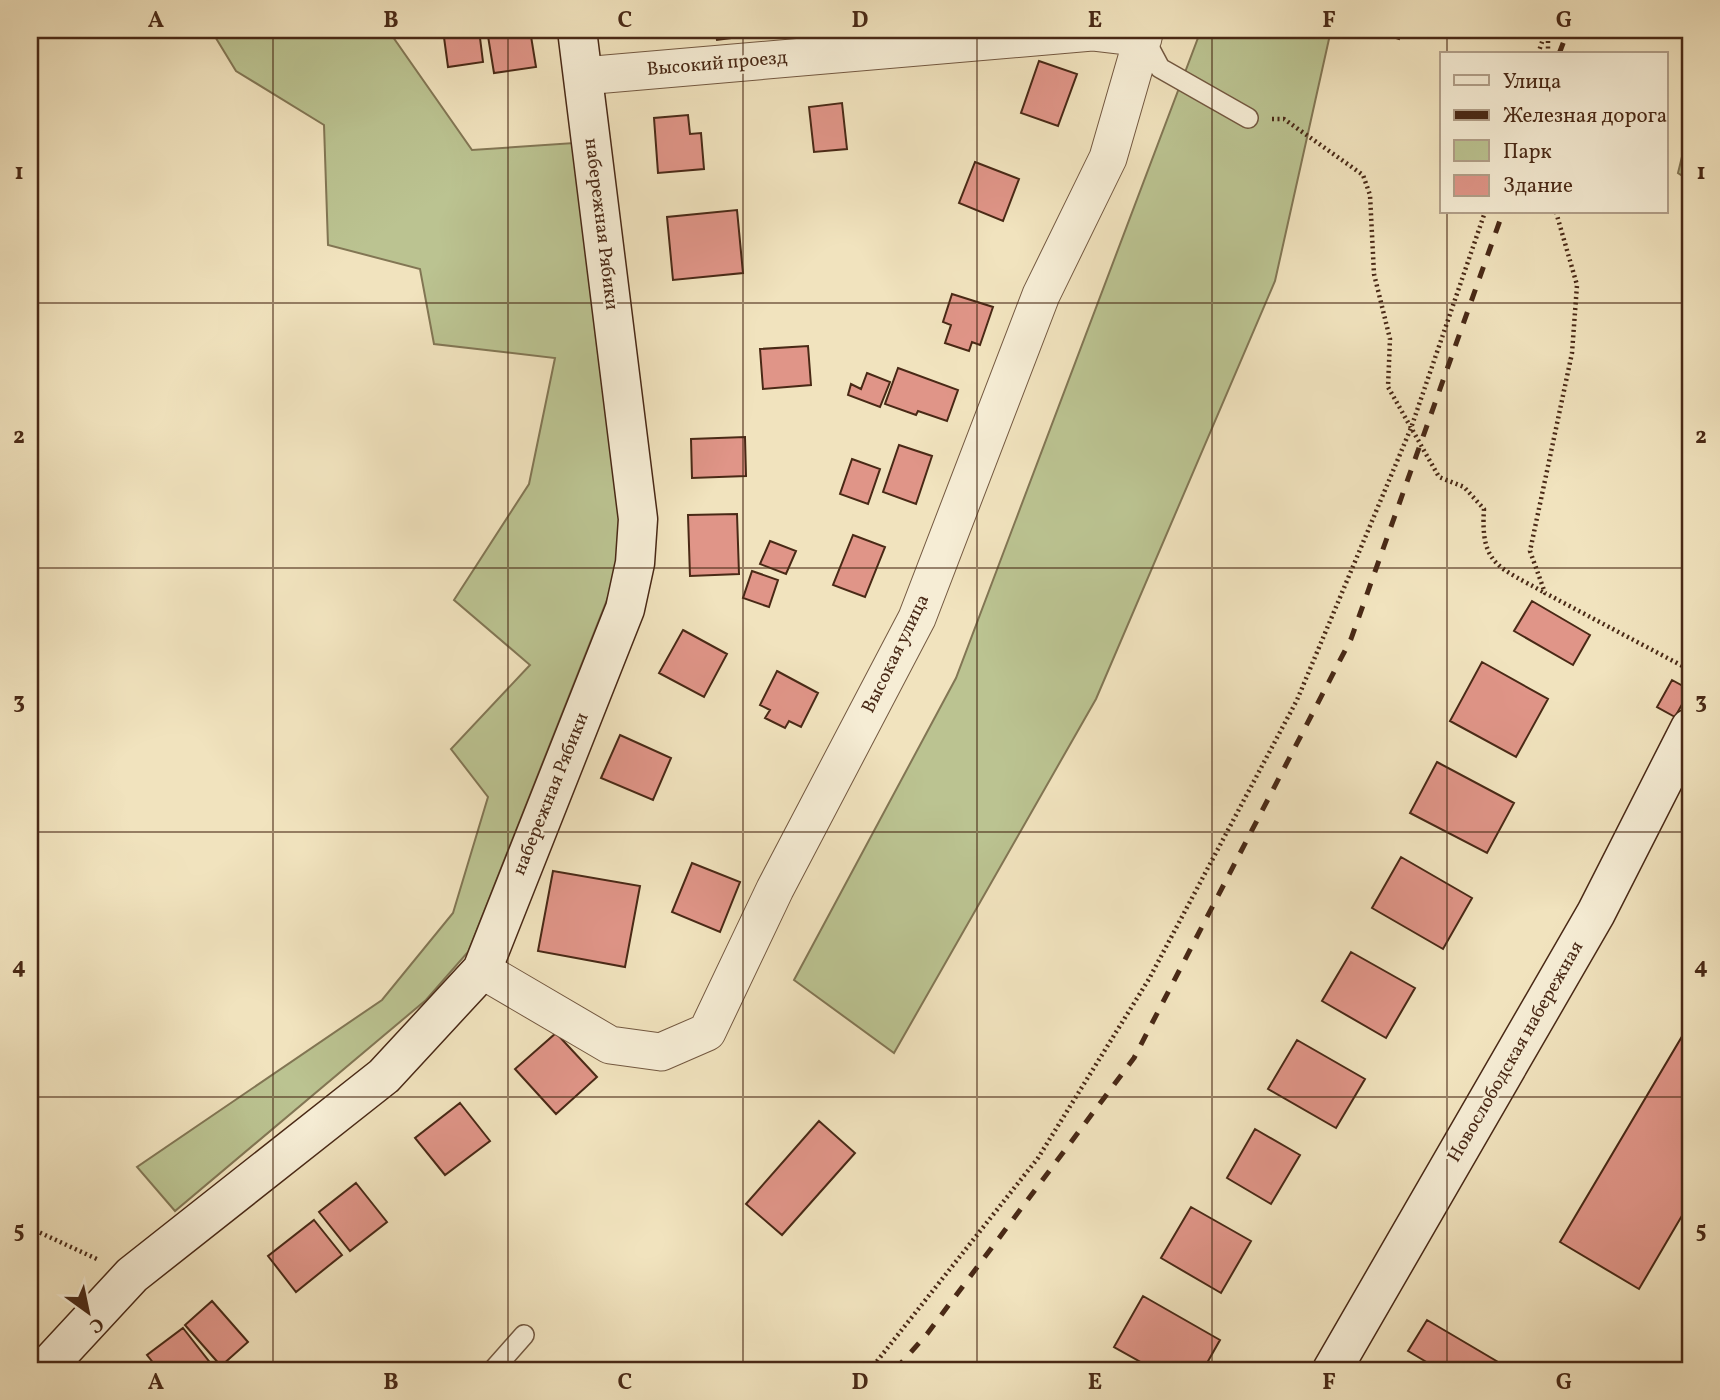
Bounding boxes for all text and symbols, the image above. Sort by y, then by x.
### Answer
text: A [148,5,164,37]
text: B [383,5,399,37]
text: C [618,5,632,37]
text: D [852,5,869,37]
text: E [1088,5,1102,37]
text: F [1322,5,1336,37]
text: G [1556,5,1572,37]
street label: Высокий проезд [646,45,789,83]
legend [1440,52,1668,214]
text: Улица [1503,68,1561,97]
text: Железная дорога [1503,102,1667,131]
street label: набережная Рябики [578,136,624,312]
text: Парк [1503,138,1552,167]
text: 1 [14,157,24,189]
text: 1 [1696,157,1706,189]
text: Здание [1503,172,1573,201]
text: 2 [13,421,25,453]
text: 2 [1695,421,1707,453]
street label: Высокая улица [856,590,936,718]
text: 3 [13,686,25,718]
text: 3 [1695,686,1707,718]
street label: набережная Рябики [507,709,595,879]
street label: Новослободская набережная [1442,936,1590,1168]
text: 4 [12,951,26,983]
text: 4 [1694,951,1708,983]
text: 5 [13,1215,25,1247]
text: 5 [1695,1215,1707,1247]
north arrow [52,1278,122,1348]
text: С [84,1310,108,1339]
text: A [148,1367,164,1399]
text: B [383,1367,399,1399]
text: C [618,1367,632,1399]
text: D [852,1367,869,1399]
text: E [1088,1367,1102,1399]
text: F [1322,1367,1336,1399]
text: G [1556,1367,1572,1399]

